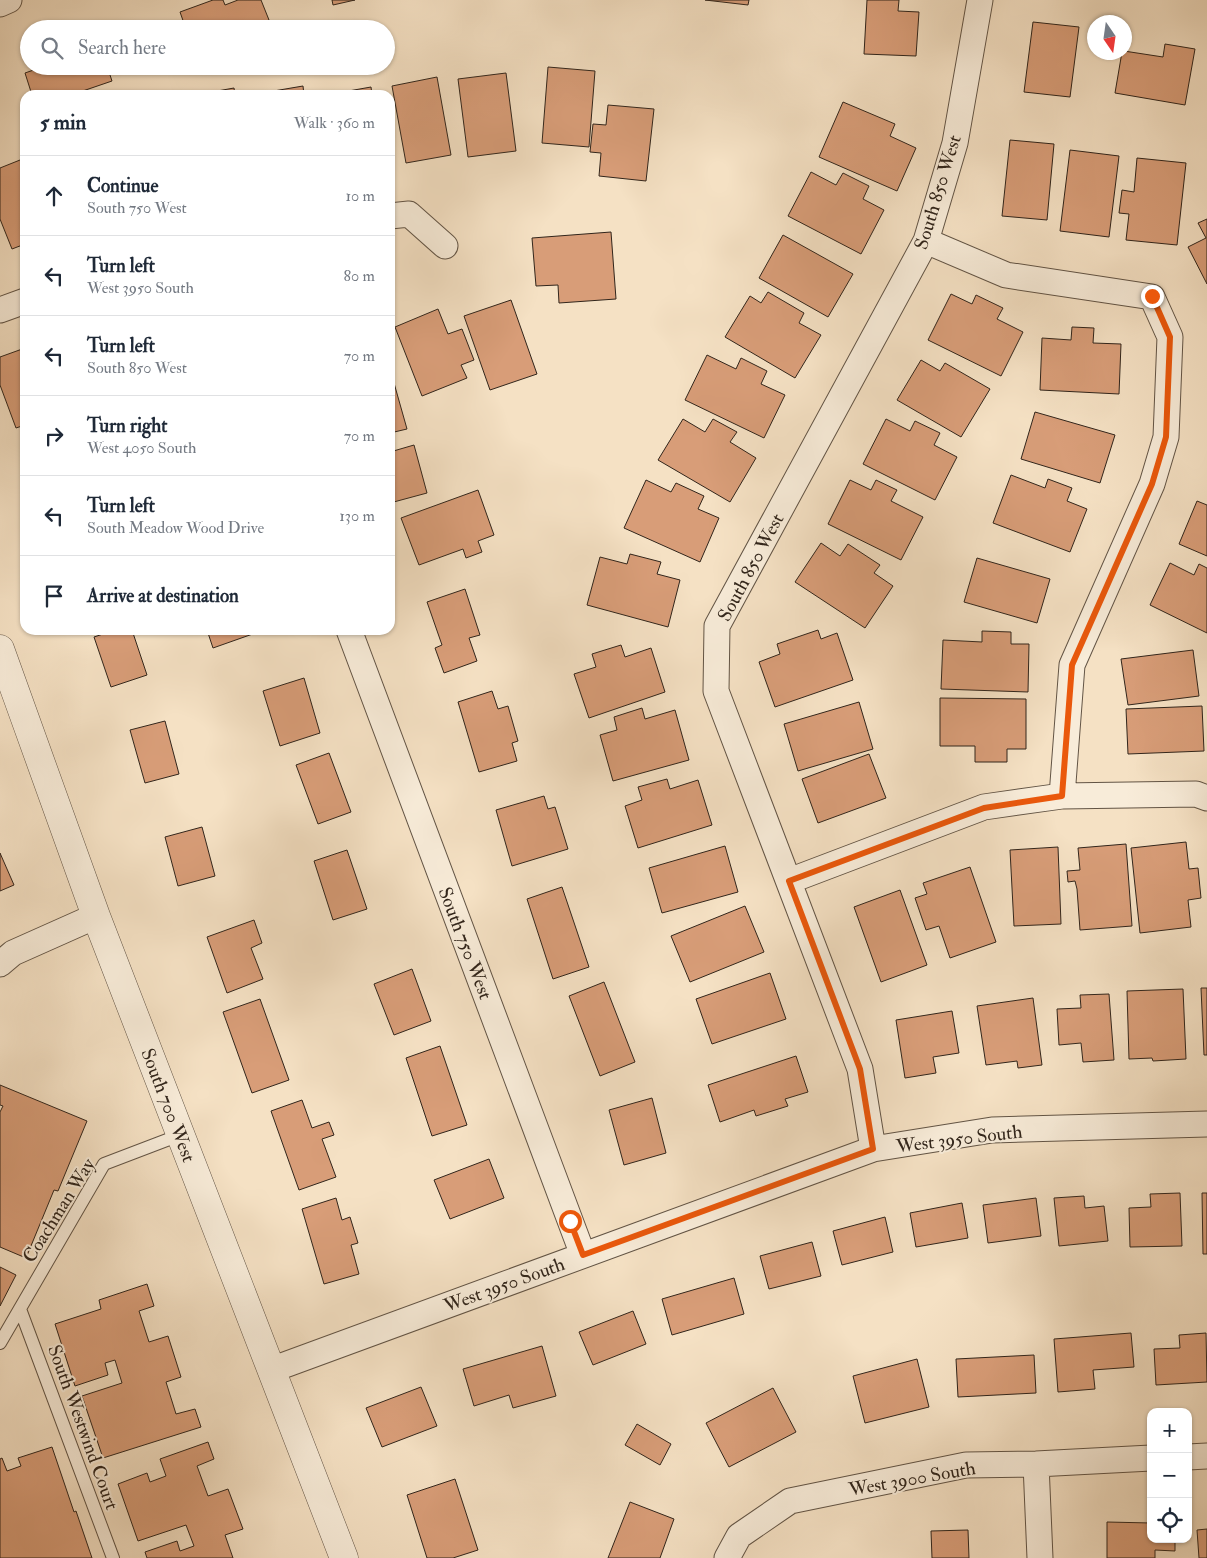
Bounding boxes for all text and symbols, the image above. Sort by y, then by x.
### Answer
north arrow [1087,15,1132,60]
search box [20,20,395,75]
icon: search [38,34,66,62]
text: Search here [78,36,166,60]
text: 5 min [40,109,86,136]
text: Walk · 360 m [294,113,375,133]
street label: South 850 West [909,132,967,253]
text: Continue [87,174,158,198]
icon: ahead [40,182,68,210]
text: 10 m [345,186,375,206]
text: South 750 West [87,198,187,218]
text: Turn left [87,254,155,278]
icon: left [40,262,68,290]
text: 80 m [344,266,375,286]
text: West 3950 South [87,278,194,298]
route end [1141,285,1164,308]
text: Turn left [87,334,155,358]
icon: left [40,342,68,370]
text: 70 m [344,346,375,366]
text: South 850 West [87,358,187,378]
text: Turn right [87,414,167,438]
icon: right [40,422,68,450]
text: 70 m [344,426,375,446]
text: West 4050 South [87,438,196,458]
text: Turn left [87,494,155,518]
icon: left [40,502,68,530]
text: 130 m [339,506,375,526]
street label: South 850 West [712,509,789,626]
text: South Meadow Wood Drive [87,518,264,538]
icon: arrive [40,582,68,610]
text: Arrive at destination [87,584,239,608]
street label: South 750 West [433,884,498,1003]
street label: South 700 West [135,1045,201,1166]
street label: West 3950 South [894,1119,1024,1159]
street label: Coachman Way [17,1153,101,1267]
route start [559,1210,582,1233]
street label: West 3950 South [440,1252,568,1318]
street label: South Westwind Court [42,1342,124,1513]
map controls [1147,1408,1192,1543]
button: + [1147,1408,1192,1453]
button: − [1147,1453,1192,1498]
street label: West 3900 South [846,1456,977,1502]
button: locate [1147,1498,1192,1543]

